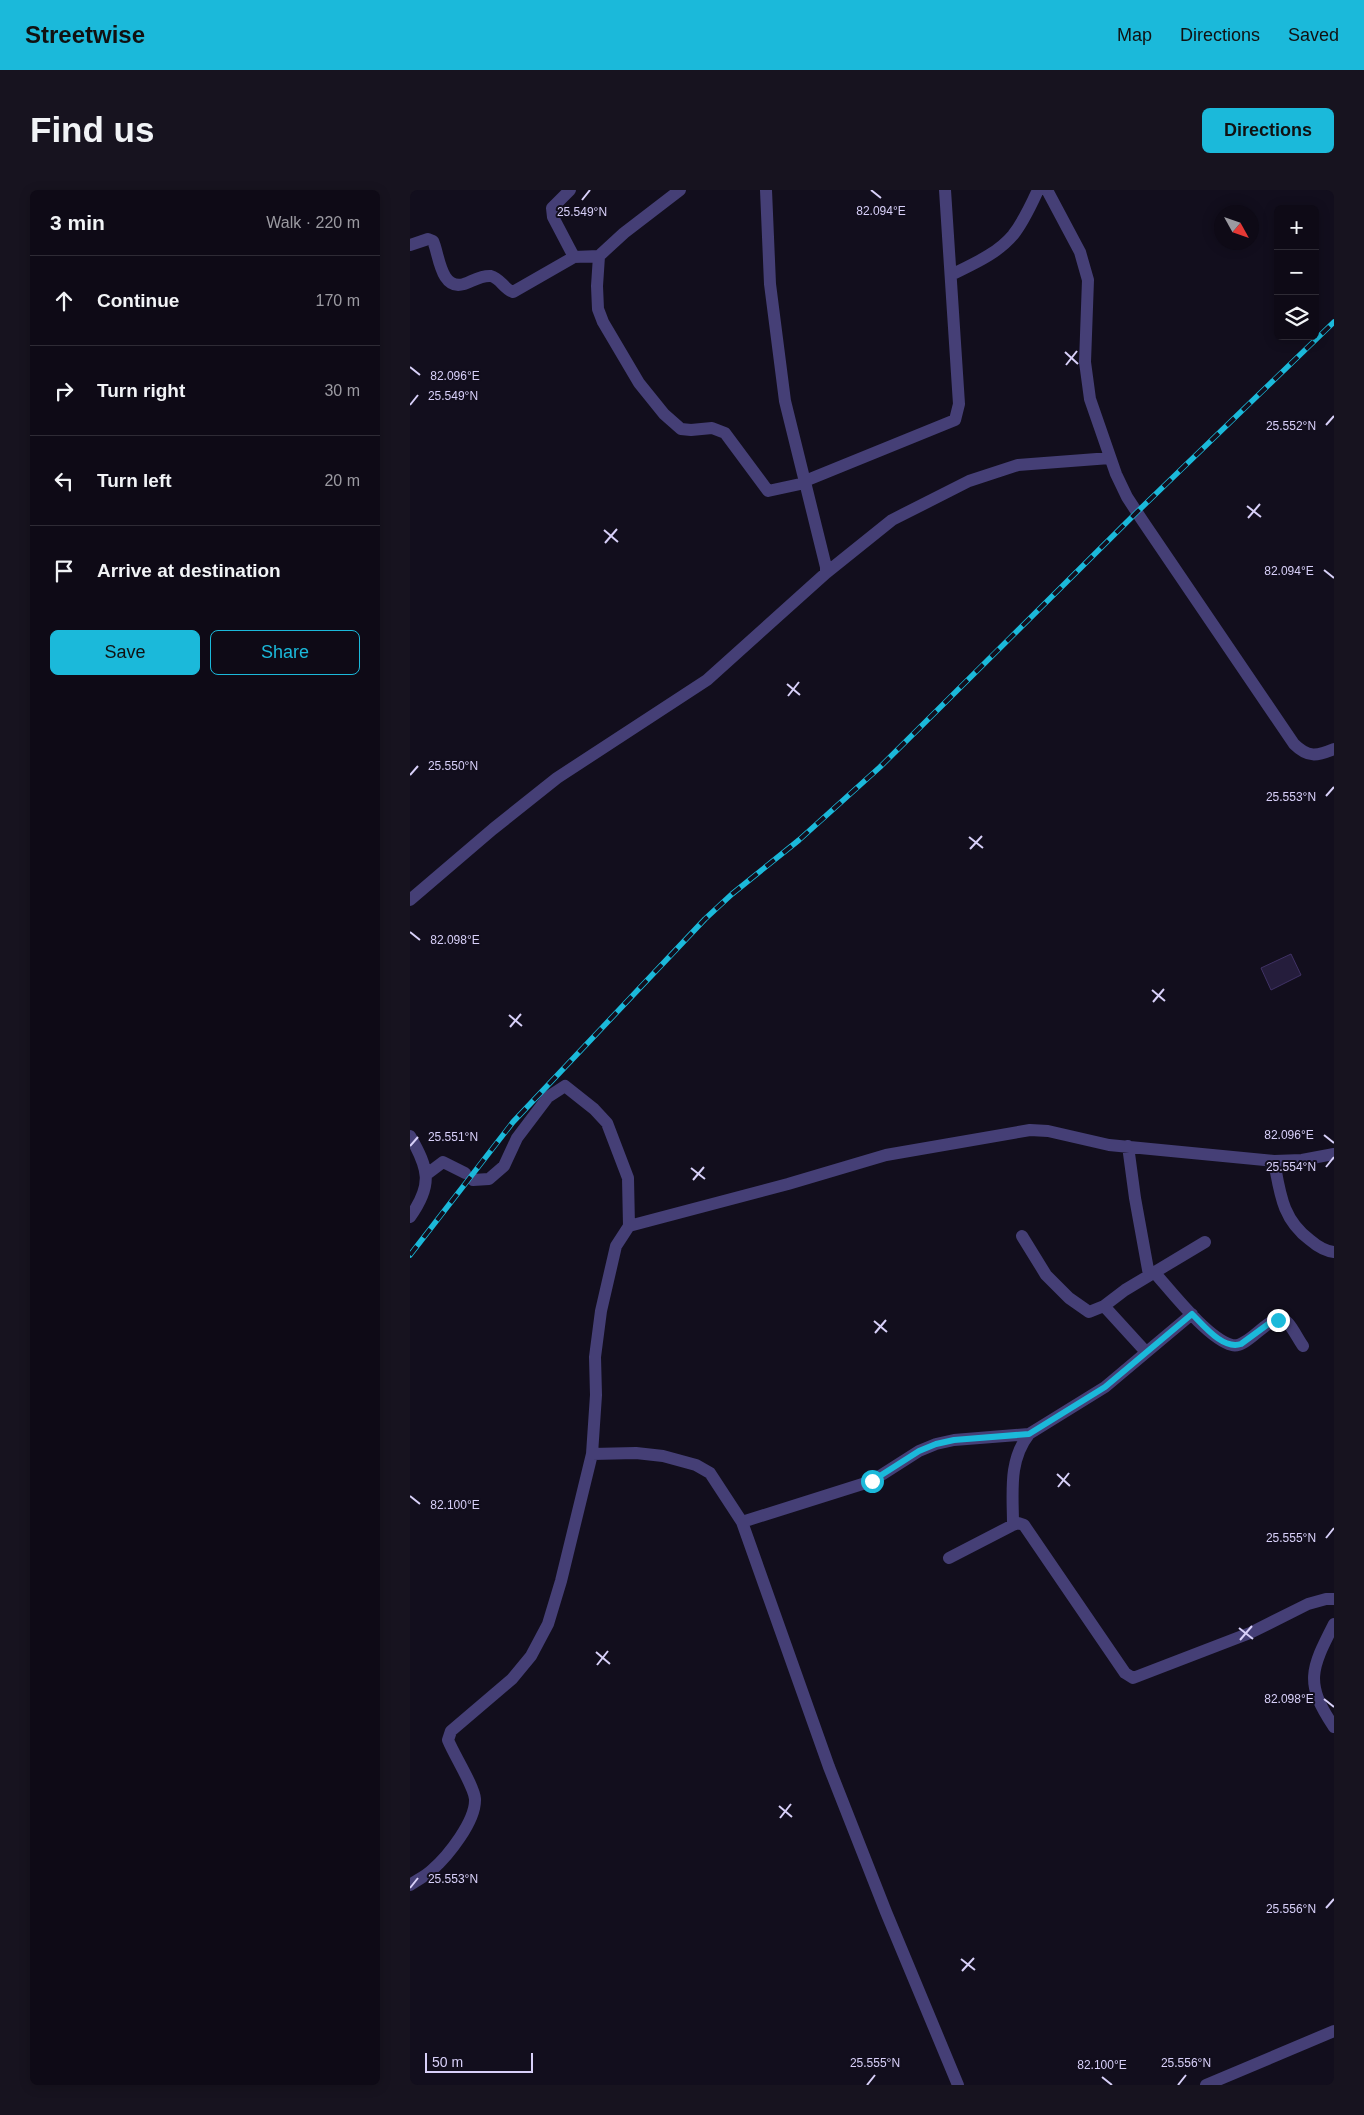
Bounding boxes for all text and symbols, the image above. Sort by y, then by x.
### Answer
text: Streetwise [25,21,145,48]
text: Map [1117,25,1152,45]
text: Directions [1180,25,1260,45]
text: Saved [1288,25,1339,45]
button: Directions [1202,108,1334,153]
text: Find us [30,110,154,149]
text: 82.094°E [856,204,906,218]
text: 25.549°N [557,205,607,219]
north arrow [1214,205,1259,250]
map controls [1274,205,1319,340]
button: + [1274,205,1319,250]
text: 3 min [50,211,105,234]
text: Walk · 220 m [266,214,360,231]
button: − [1274,250,1319,295]
icon: ahead [50,287,78,315]
text: Continue [97,290,179,311]
text: 170 m [316,292,360,309]
button: layers [1274,295,1319,340]
text: 82.096°E [430,369,480,383]
icon: right [50,377,78,405]
text: Turn right [97,380,185,401]
text: 30 m [324,382,360,399]
text: 25.549°N [428,389,478,403]
text: 25.552°N [1266,419,1316,433]
icon: left [50,467,78,495]
text: Turn left [97,470,172,491]
text: 20 m [324,472,360,489]
icon: arrive [50,557,78,585]
text: Arrive at destination [97,560,281,581]
text: 82.094°E [1264,564,1314,578]
button: Save [50,630,200,675]
button: Share [210,630,360,675]
text: 25.550°N [428,759,478,773]
text: 25.553°N [1266,790,1316,804]
text: 82.098°E [430,933,480,947]
text: 82.096°E [1264,1128,1314,1142]
text: 25.551°N [428,1130,478,1144]
text: 25.554°N [1266,1160,1316,1174]
route end [1267,1309,1290,1332]
route start [861,1470,884,1493]
text: 82.100°E [430,1498,480,1512]
text: 25.555°N [1266,1531,1316,1545]
text: 82.098°E [1264,1692,1314,1706]
text: 25.553°N [428,1872,478,1886]
text: 25.556°N [1266,1902,1316,1916]
scale bar [425,2050,532,2073]
text: 50 m [432,2054,463,2070]
text: 25.555°N [850,2056,900,2070]
text: 25.556°N [1161,2056,1211,2070]
text: 82.100°E [1077,2058,1127,2072]

